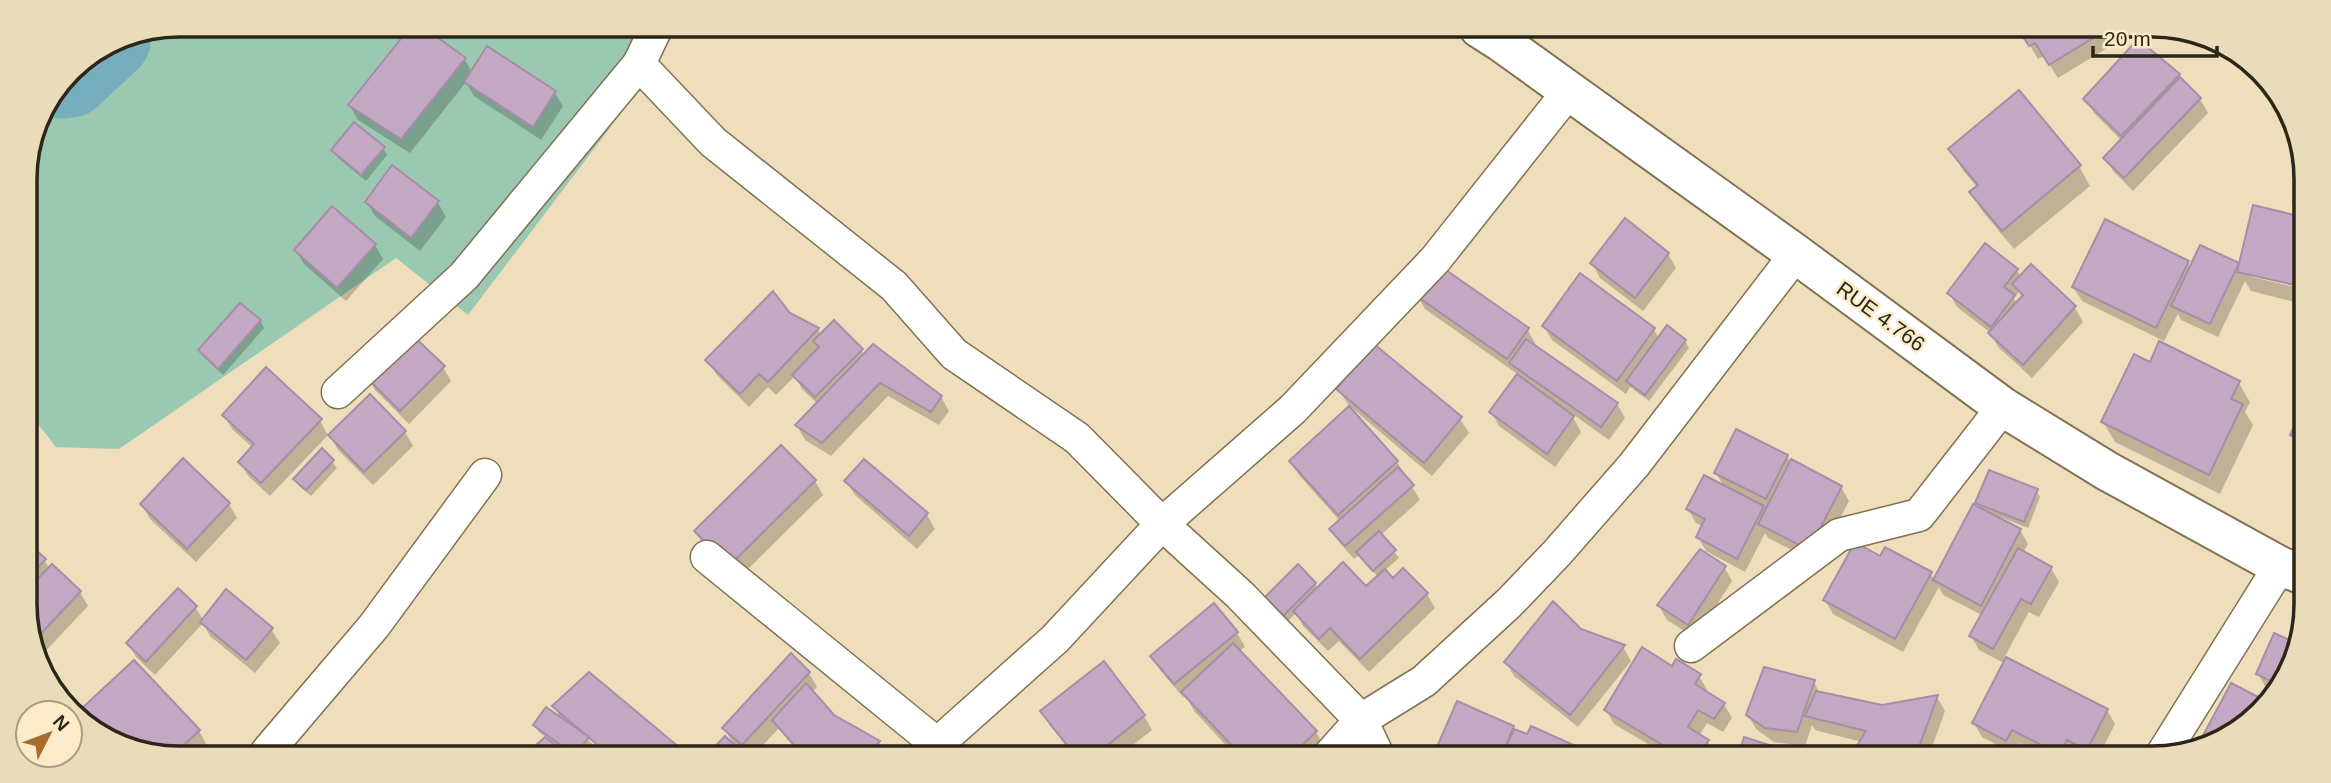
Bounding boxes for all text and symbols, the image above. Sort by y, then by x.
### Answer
scale bar [2093,14,2217,58]
text: 20 m [2104,27,2151,50]
street label: RUE 4.766 [1833,277,1929,355]
north arrow [14,699,84,769]
text: N [49,711,74,735]

